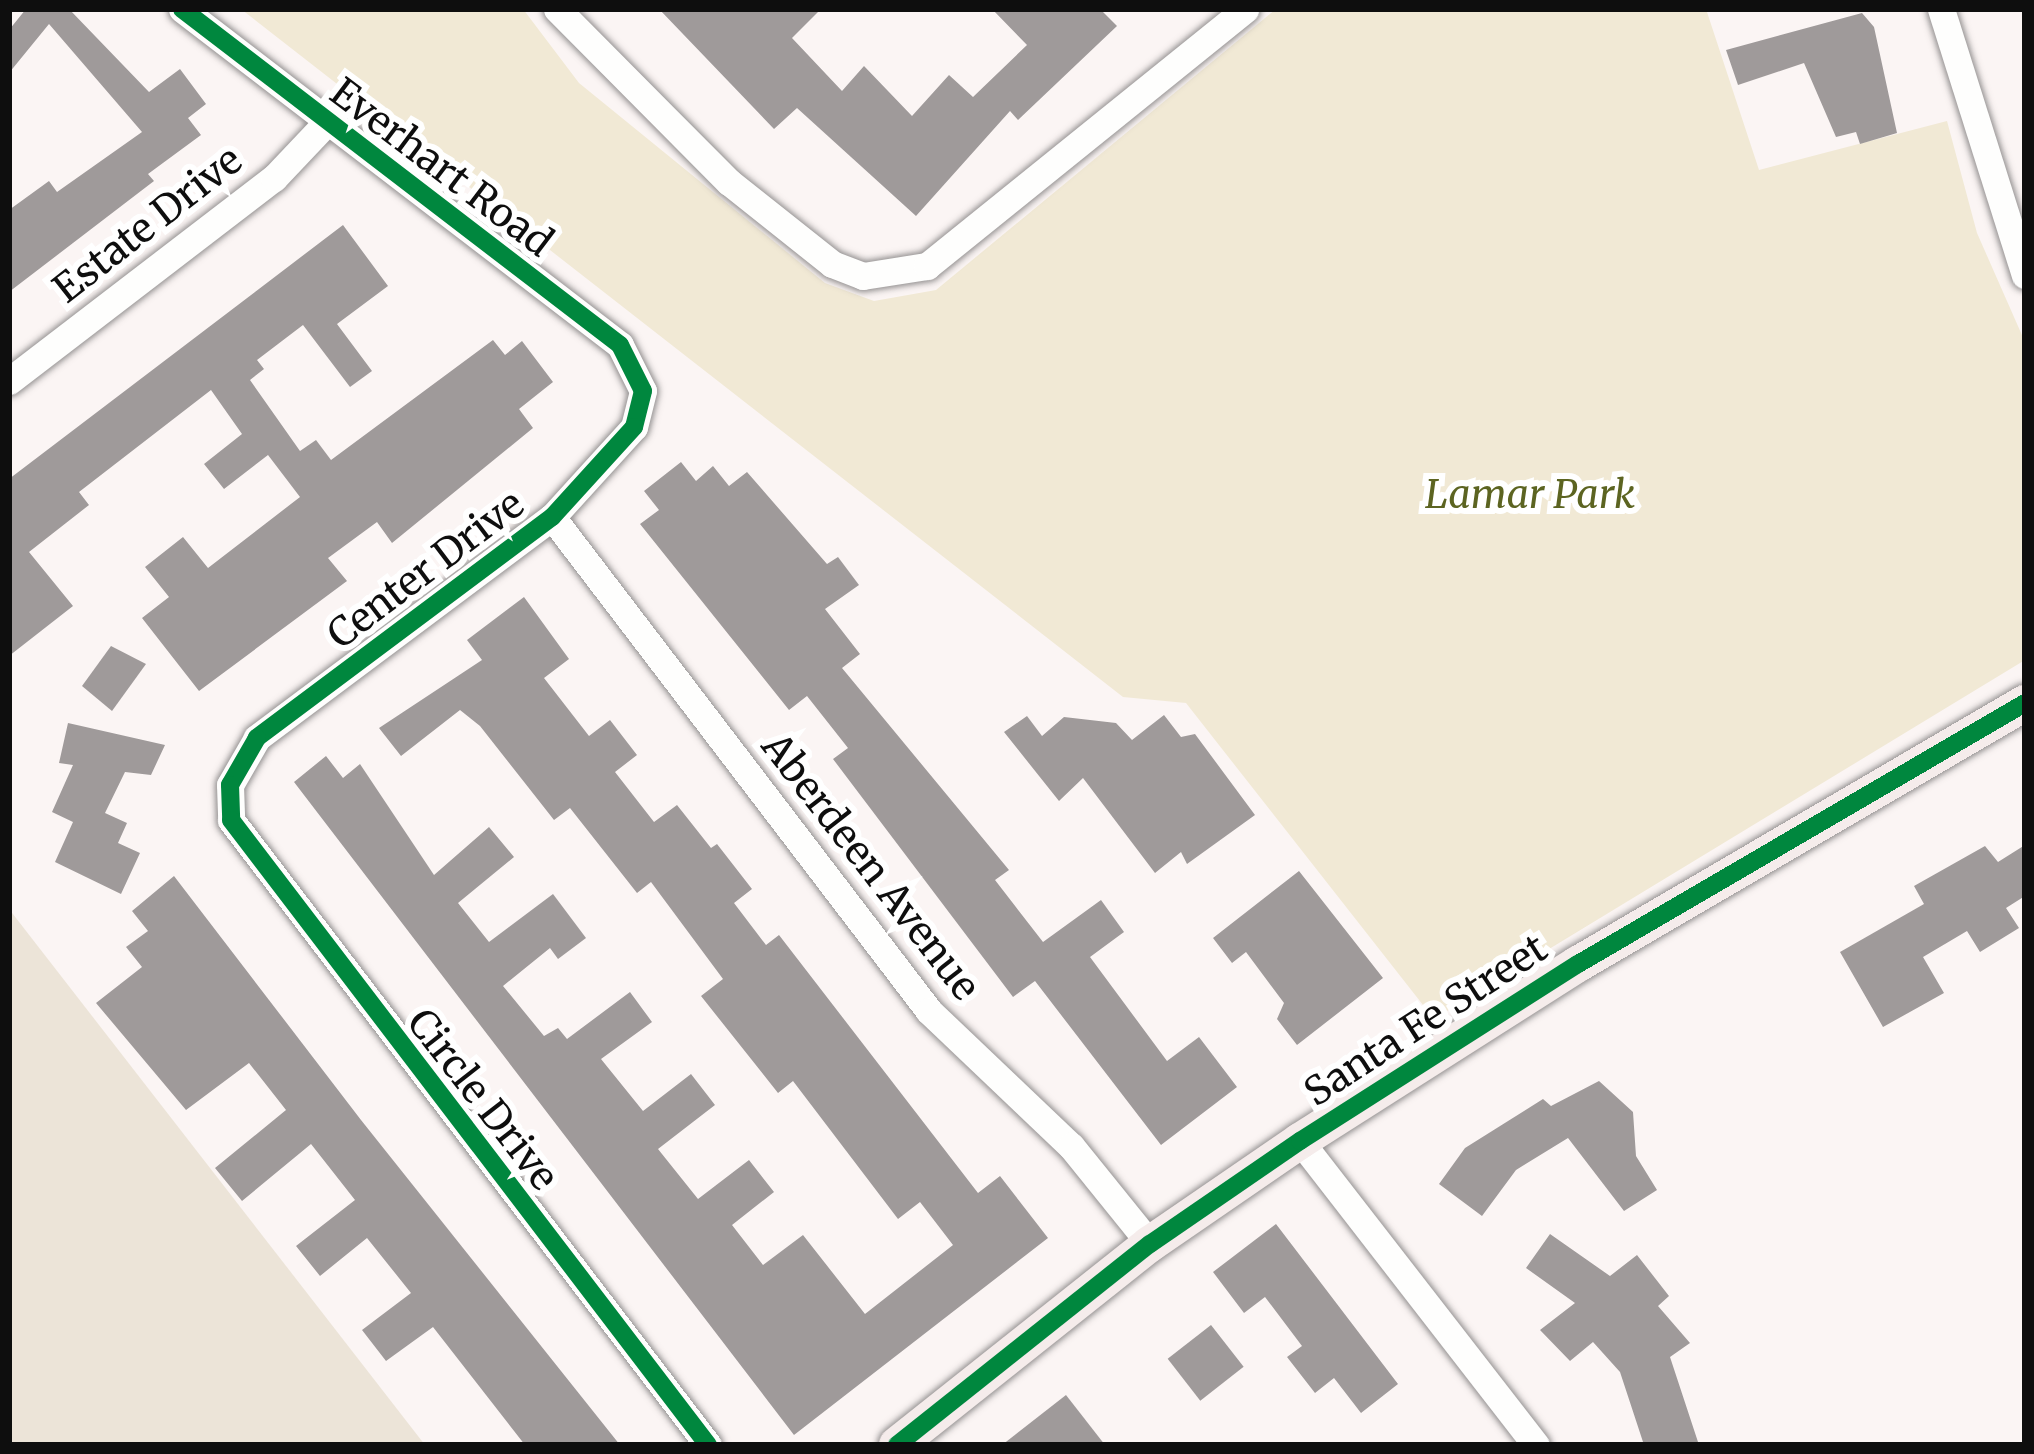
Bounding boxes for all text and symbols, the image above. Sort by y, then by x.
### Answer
street label: Everhart Road [321,69,561,267]
street label: Estate Drive [45,137,251,313]
park label: Lamar Park [1425,472,1635,518]
street label: Center Drive [319,481,533,659]
street label: Aberdeen Avenue [751,724,989,1010]
street label: Santa Fe Street [1296,925,1556,1117]
street label: Circle Drive [397,1000,567,1200]

